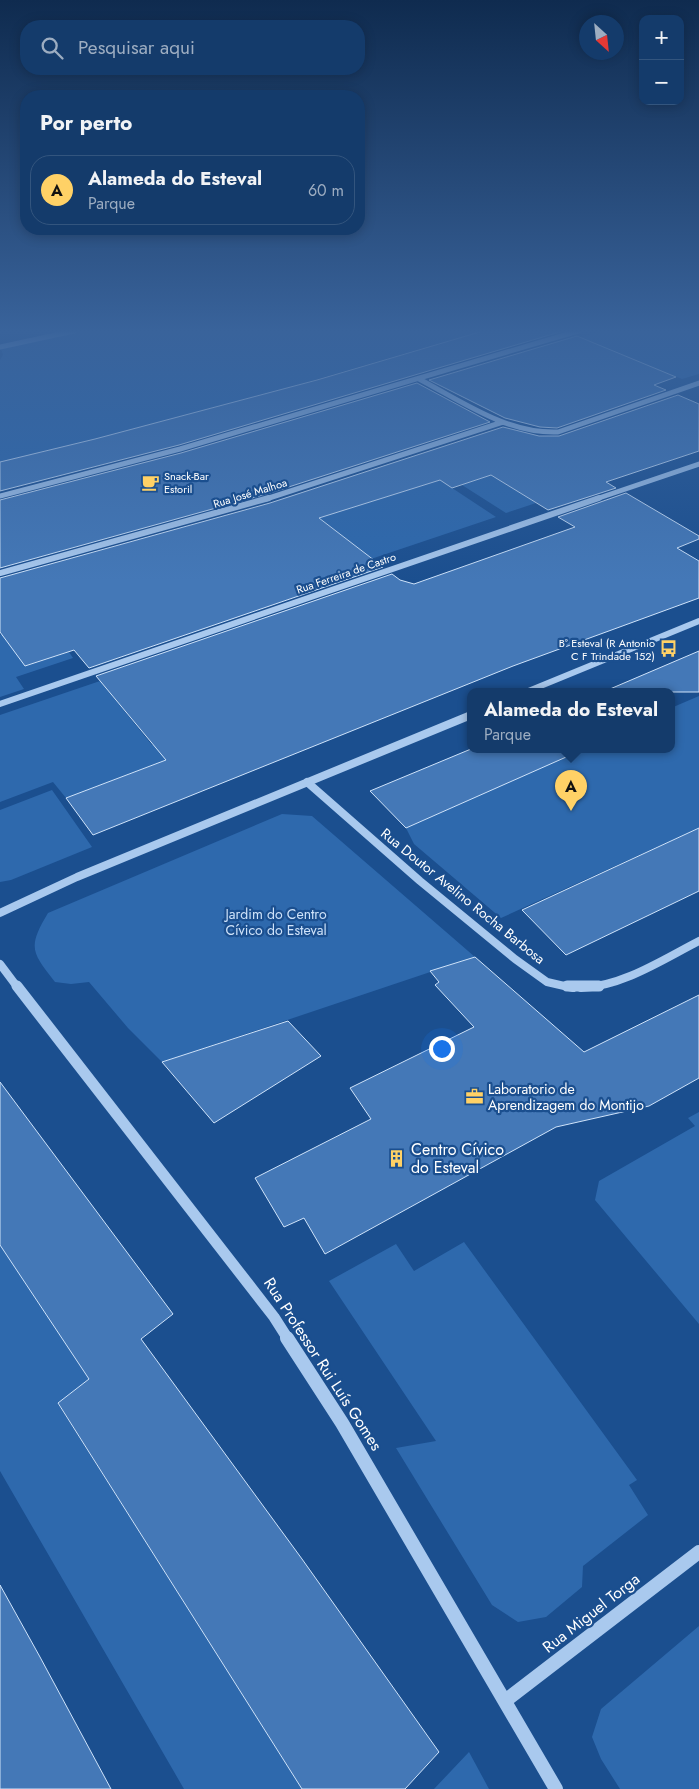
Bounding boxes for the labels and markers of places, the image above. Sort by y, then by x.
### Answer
place label: Snack-Bar Estoril [164,468,209,497]
cafe icon: Snack-Bar Estoril [140,472,160,492]
place label: Bº Esteval (R Antonio C F Trindade 152) [559,635,655,664]
bus stop icon: Bº Esteval (R Antonio C F Trindade 152) [659,639,679,659]
pin: A [555,770,587,811]
place label: Laboratorio de Aprendizagem do Montijo [488,1079,644,1115]
office icon: Laboratorio de Aprendizagem do Montijo [464,1087,484,1107]
place label: Centro Cívico do Esteval [411,1138,504,1179]
building icon: Centro Cívico do Esteval [387,1148,407,1168]

